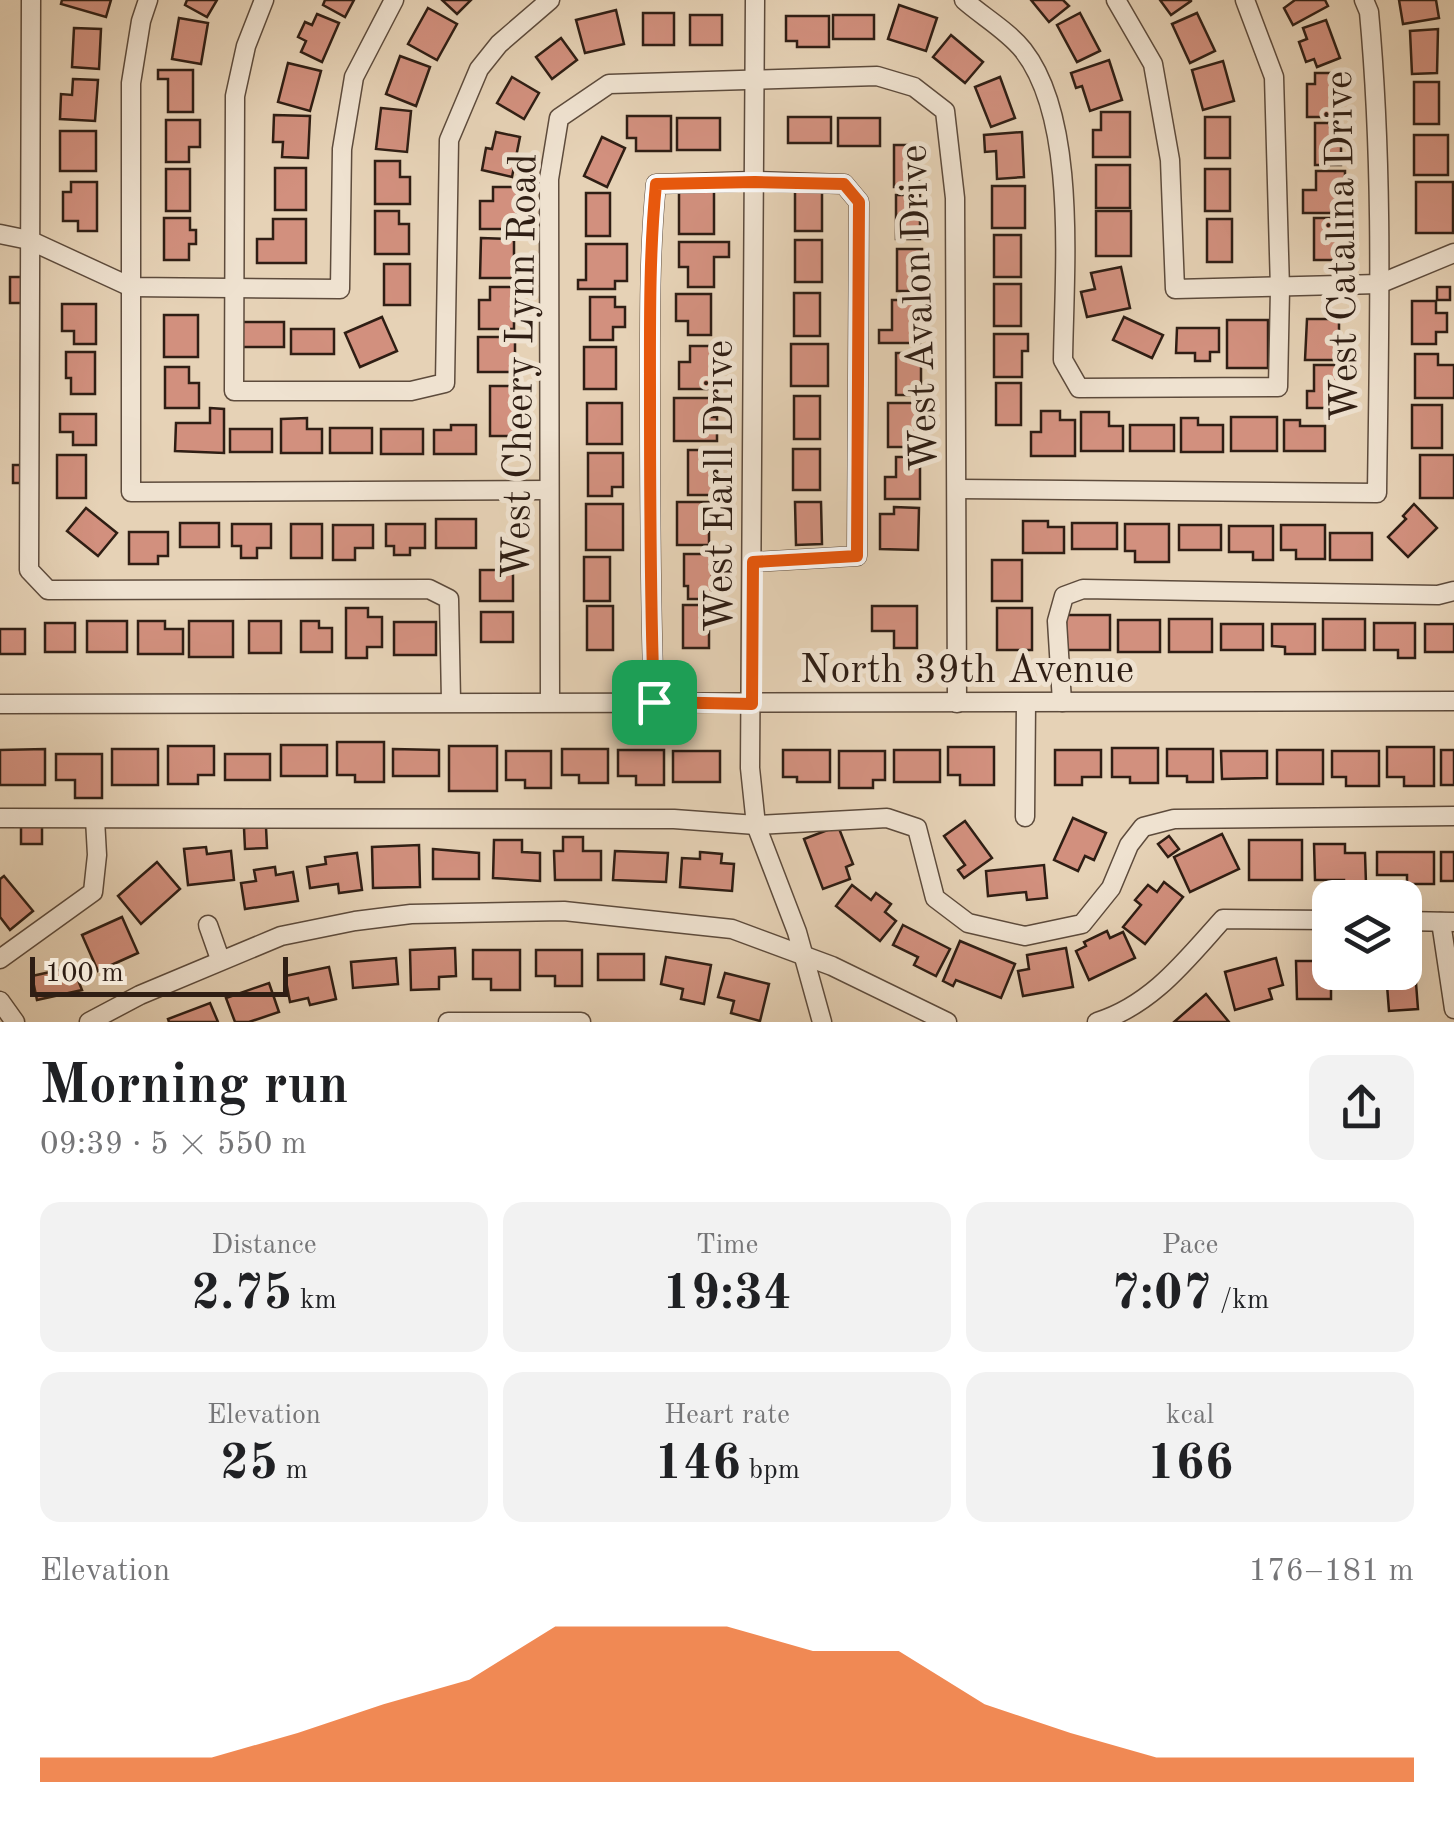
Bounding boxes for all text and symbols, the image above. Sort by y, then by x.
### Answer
street label: West Catalina Drive [1321,70,1367,421]
street label: West Avalon Drive [895,144,947,472]
street label: West Cheery Lynn Road [498,153,546,579]
street label: West Earll Drive [702,340,742,632]
street label: North 39th Avenue [800,652,1134,692]
pin [612,660,697,745]
icon: arrive [627,675,682,730]
map controls [1312,880,1422,990]
button: layers [1312,880,1422,990]
scale bar [30,952,288,996]
text: 100 m [45,960,124,988]
button: share [1309,1055,1414,1160]
text: Morning run [40,1060,349,1115]
text: 09:39 · 5 × 550 m [40,1129,307,1161]
text: Distance [211,1232,317,1260]
text: Time [696,1232,758,1260]
text: Pace [1162,1232,1218,1260]
text: 2.75 [191,1270,292,1320]
text: 19:34 [662,1270,792,1320]
text: 7:07 [1111,1270,1212,1320]
text: km [292,1287,337,1315]
text: /km [1212,1287,1269,1315]
text: Elevation [207,1402,321,1430]
text: Heart rate [664,1402,790,1430]
text: kcal [1166,1402,1214,1430]
text: 25 [220,1440,278,1490]
text: 146 [654,1440,741,1490]
text: 166 [1147,1440,1234,1490]
text: m [278,1457,308,1485]
text: bpm [741,1457,800,1485]
text: Elevation [40,1556,170,1588]
text: 176–181 m [1248,1556,1414,1588]

